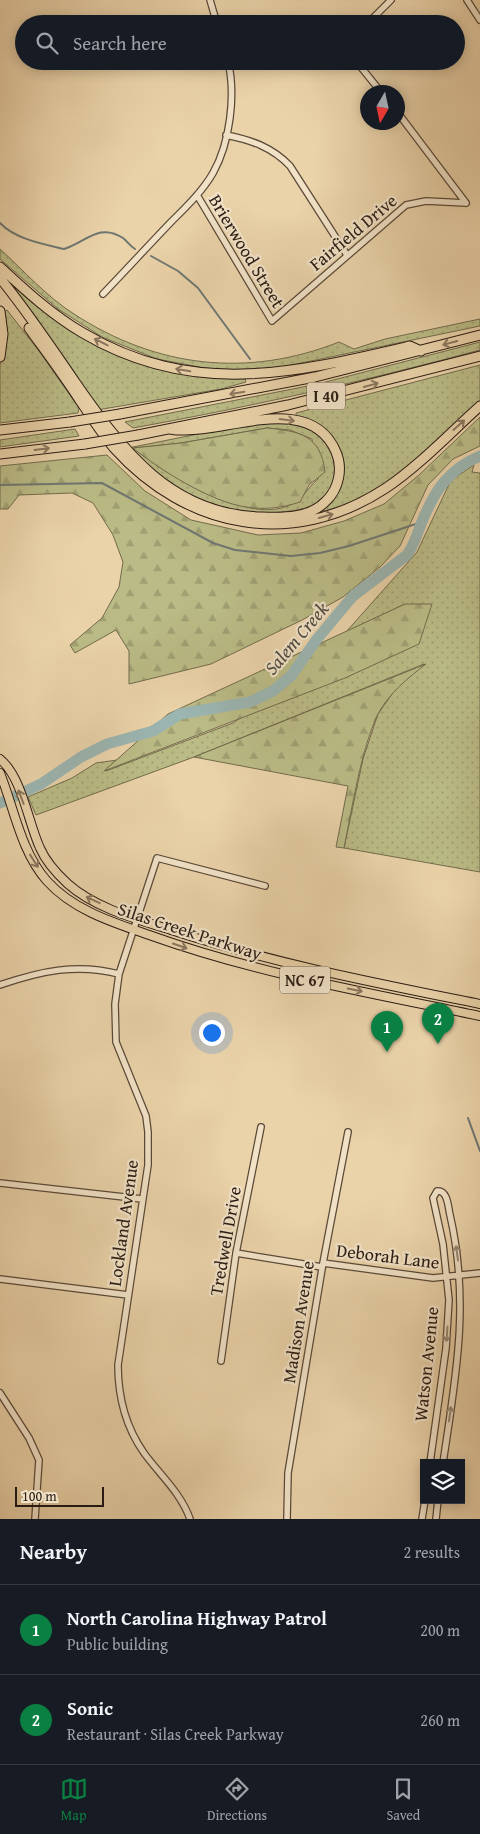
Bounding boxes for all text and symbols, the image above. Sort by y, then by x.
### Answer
search box [15,15,465,70]
icon: search [33,29,61,57]
text: Search here [73,29,167,57]
north arrow [360,85,405,130]
street label: Fairfield Drive [303,187,403,277]
street label: Brierwood Street [202,189,292,314]
one-way arrow [93,337,108,347]
one-way arrow [443,339,459,348]
one-way arrow [176,365,192,375]
one-way arrow [363,380,379,389]
road number: I 40 [307,382,345,410]
one-way arrow [229,389,245,399]
one-way arrow [279,415,295,425]
one-way arrow [452,419,465,431]
one-way arrow [34,444,50,454]
one-way arrow [318,510,334,520]
water label: Salem Creek [257,595,335,680]
one-way arrow [16,790,25,806]
one-way arrow [30,854,40,868]
one-way arrow [86,895,101,904]
street label: Silas Creek Parkway [114,895,266,967]
one-way arrow [172,942,188,951]
road number: NC 67 [280,966,330,994]
one-way arrow [346,986,362,995]
pin: 2 [422,1003,454,1044]
pin: 1 [371,1011,403,1052]
your location [199,1020,225,1046]
street label: Lockland Avenue [101,1158,145,1288]
street label: Tredwell Drive [202,1184,248,1298]
street label: Deborah Lane [335,1236,441,1276]
one-way arrow [452,1245,462,1261]
street label: Madison Avenue [275,1259,321,1385]
street label: Watson Avenue [407,1305,445,1423]
one-way arrow [443,1326,452,1342]
one-way arrow [446,1407,456,1423]
map controls [420,1459,465,1504]
button: layers [420,1459,465,1504]
scale bar [15,1484,104,1507]
text: 100 m [22,1486,57,1506]
text: Nearby [20,1536,87,1567]
text: 2 results [403,1540,460,1564]
text: North Carolina Highway Patrol [67,1604,327,1632]
text: 1 [32,1618,40,1642]
text: 200 m [420,1618,460,1642]
text: Public building [67,1632,168,1656]
text: Sonic [67,1694,113,1722]
text: 2 [32,1708,40,1732]
text: 260 m [420,1708,460,1732]
text: Restaurant · Silas Creek Parkway [67,1722,284,1746]
tab: Map [60,1775,88,1825]
tab: Directions [207,1775,267,1825]
tab: Saved [386,1775,420,1825]

